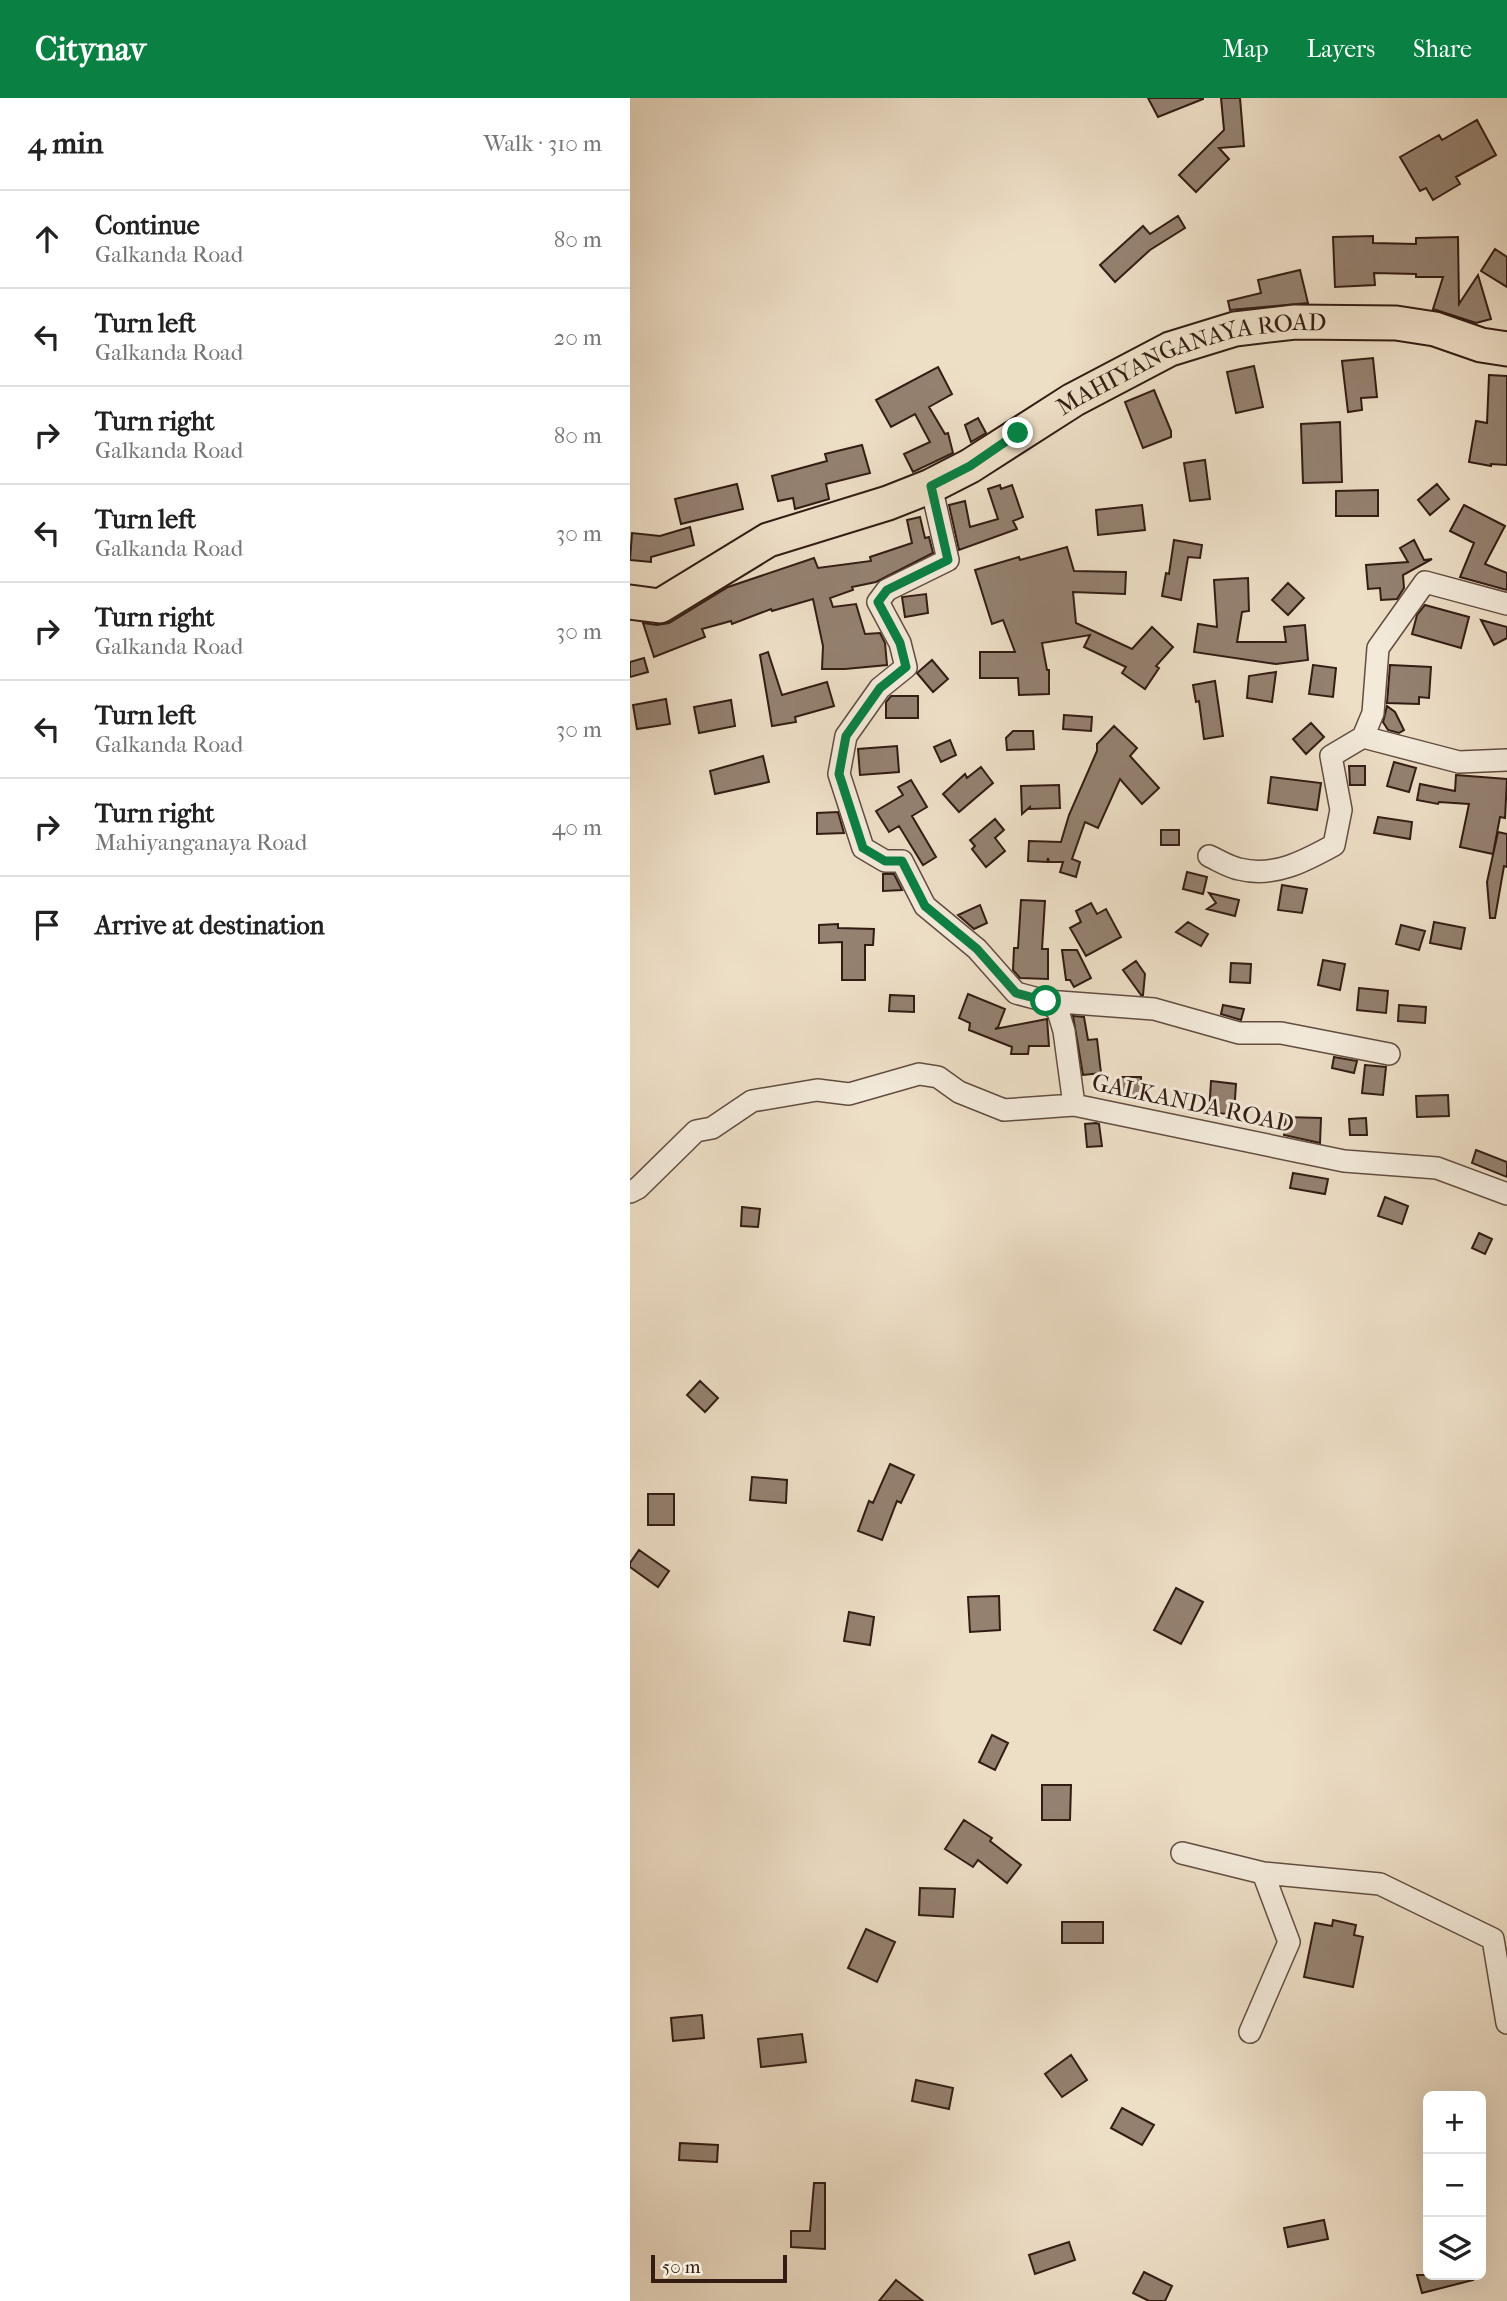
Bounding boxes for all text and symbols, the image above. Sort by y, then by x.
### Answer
text: Citynav [35,30,146,69]
text: Map [1223,35,1269,63]
text: Layers [1307,35,1375,63]
text: Share [1413,35,1472,63]
text: 4 min [28,126,103,161]
text: Walk · 310 m [483,130,602,157]
text: Continue [95,210,200,241]
icon: ahead [28,220,66,258]
text: 80 m [554,226,602,253]
text: Galkanda Road [95,241,243,268]
text: Turn left [95,308,196,339]
street label: MAHIYANGANAYA ROAD [1051,308,1326,421]
icon: left [28,318,66,356]
text: 20 m [553,324,602,351]
text: Galkanda Road [95,339,243,366]
text: Turn right [95,406,215,437]
icon: right [28,416,66,454]
route end [1002,417,1033,448]
text: 80 m [554,422,602,449]
text: Galkanda Road [95,437,243,464]
text: Turn left [95,504,196,535]
icon: left [28,514,66,552]
text: 30 m [556,520,602,547]
text: Galkanda Road [95,535,243,562]
text: Turn right [95,602,215,633]
icon: right [28,612,66,650]
text: 30 m [556,618,602,645]
text: Galkanda Road [95,633,243,660]
text: Turn left [95,700,196,731]
icon: left [28,710,66,748]
text: 30 m [556,716,602,743]
text: Galkanda Road [95,731,243,758]
text: Turn right [95,798,215,829]
icon: right [28,808,66,846]
text: 40 m [552,814,602,841]
text: Mahiyanganaya Road [95,829,307,856]
icon: arrive [28,906,66,944]
text: Arrive at destination [95,910,325,941]
route start [1030,985,1061,1016]
street label: GALKANDA ROAD [1089,1068,1297,1138]
map controls [1423,2091,1486,2280]
button: + [1423,2091,1486,2154]
button: − [1423,2154,1486,2217]
button: layers [1423,2217,1486,2280]
scale bar [651,2252,788,2284]
text: 50 m [662,2256,701,2278]

